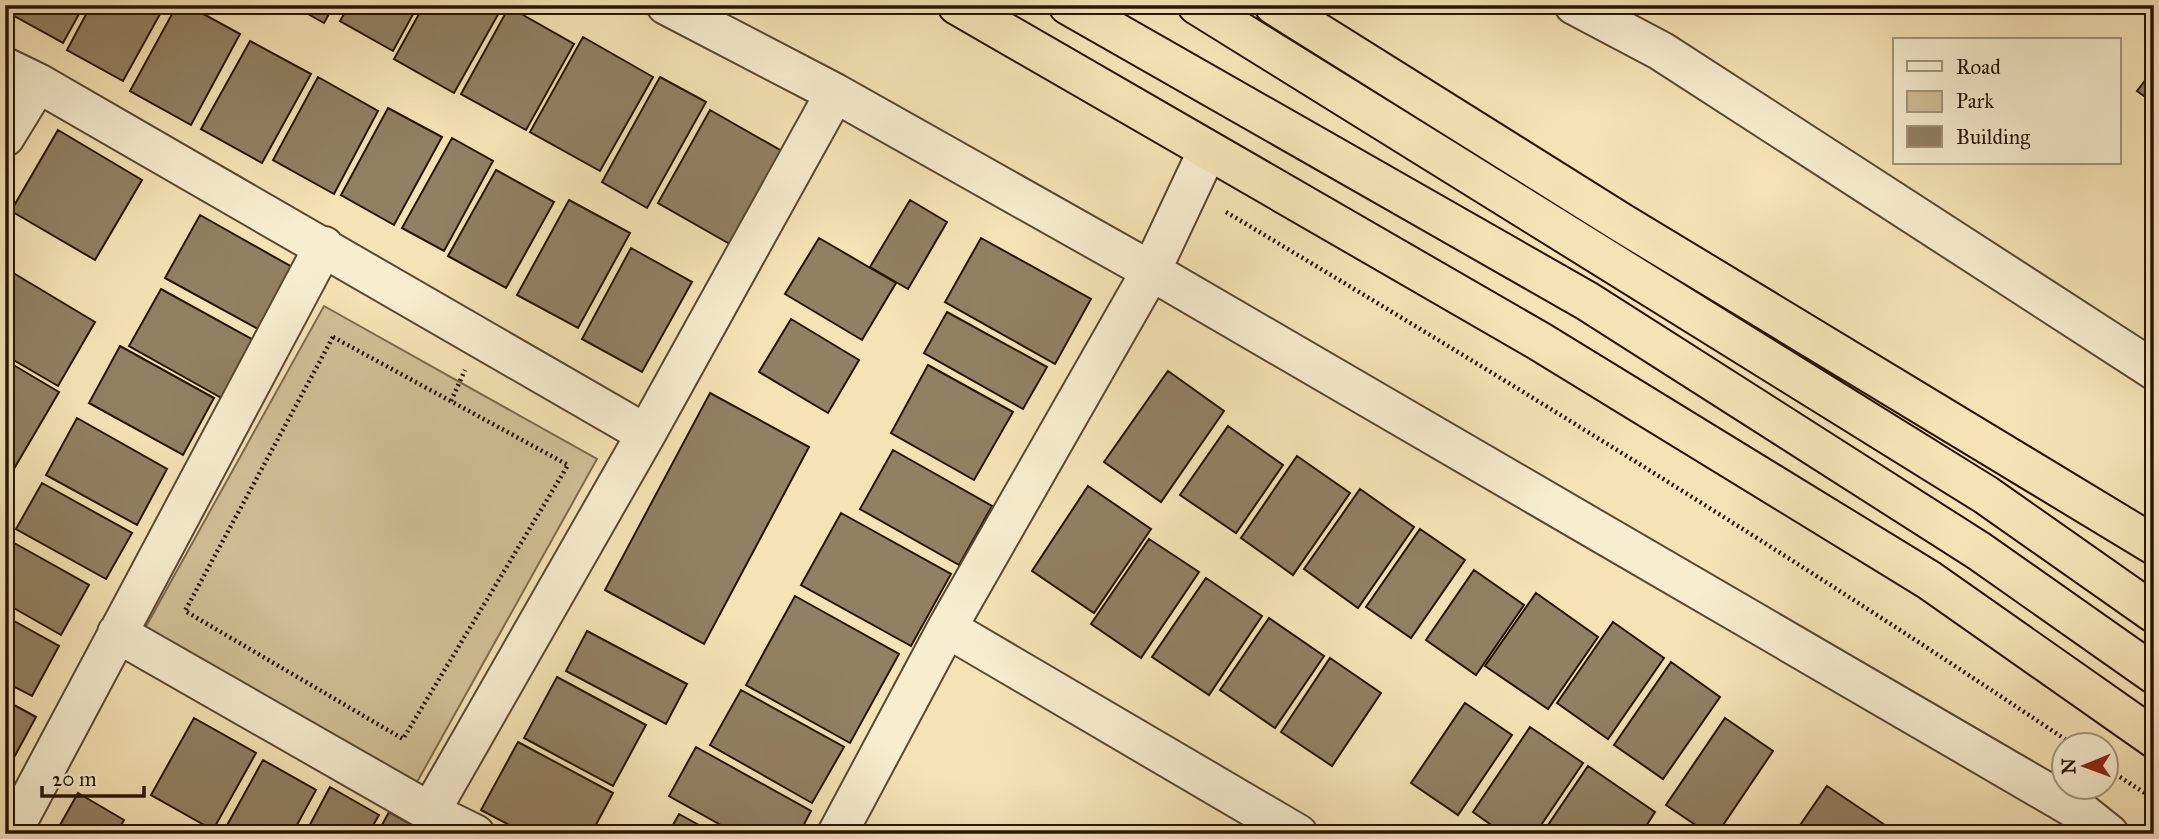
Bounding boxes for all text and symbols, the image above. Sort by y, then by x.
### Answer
legend [1893,38,2120,164]
text: Road [1956,54,2001,80]
text: Park [1956,88,1994,114]
text: Building [1956,124,2030,150]
north arrow [2050,730,2120,800]
scale bar [42,755,144,799]
text: N [2057,758,2080,775]
text: 20 m [52,766,97,792]

